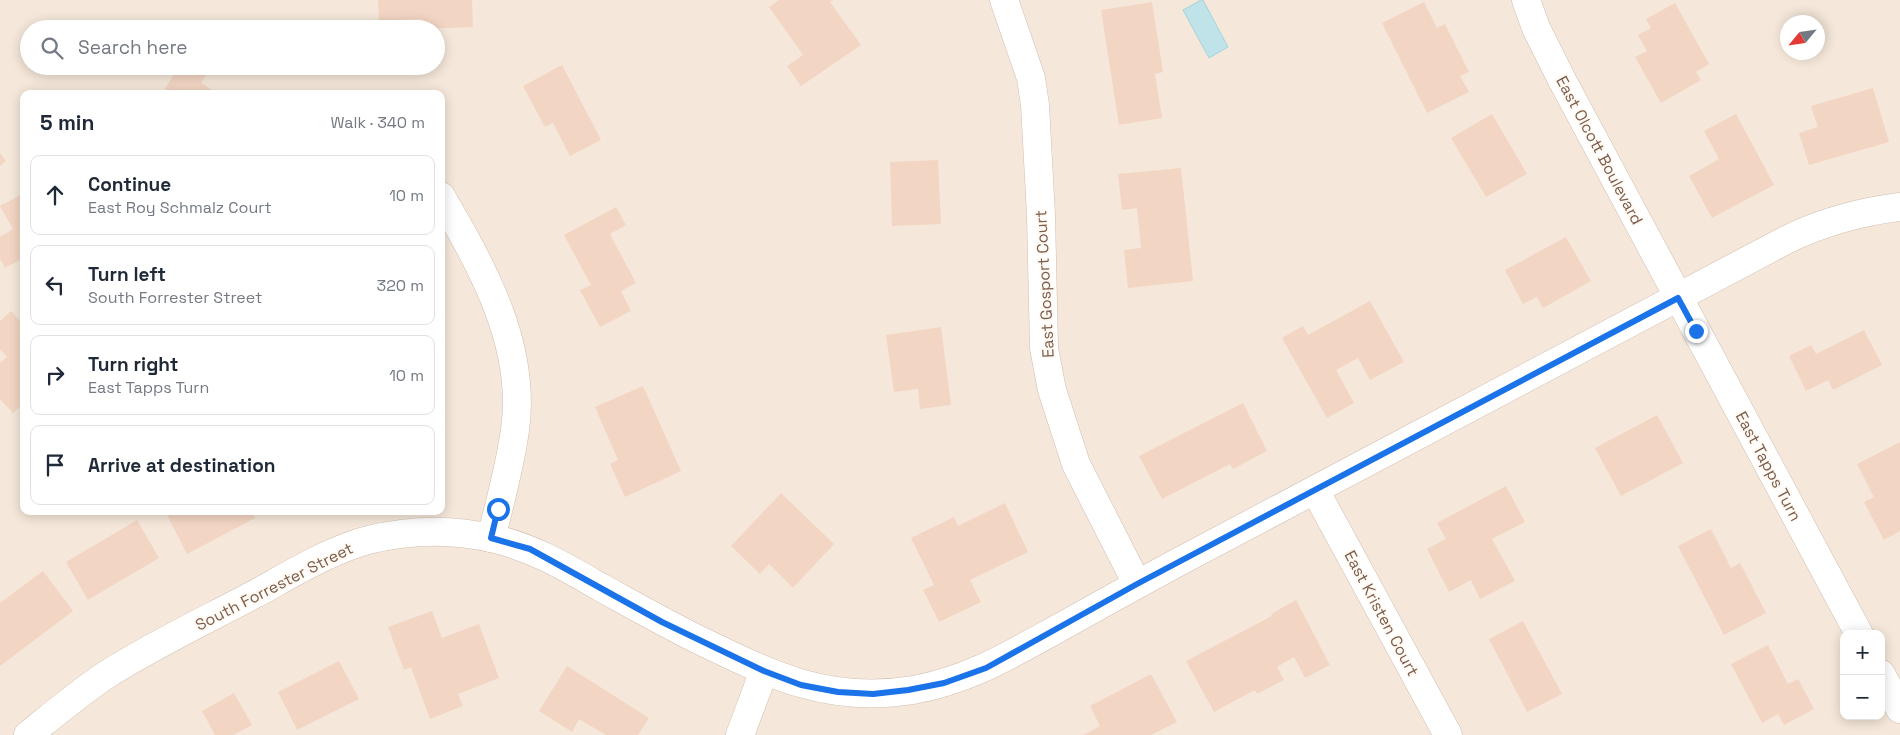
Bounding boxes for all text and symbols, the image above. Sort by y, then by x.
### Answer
north arrow [1780,15,1825,60]
search box [20,20,445,75]
icon: search [38,34,66,62]
text: Search here [78,35,188,60]
street label: East Olcott Boulevard [1551,72,1648,228]
text: 5 min [40,109,94,136]
text: Walk · 340 m [330,112,425,133]
text: Continue [88,172,171,197]
icon: ahead [41,181,69,209]
text: 10 m [389,185,424,206]
text: East Roy Schmalz Court [88,197,272,218]
street label: East Gosport Court [1030,210,1059,358]
text: Turn left [88,262,166,287]
icon: left [41,271,69,299]
text: 320 m [377,275,424,296]
text: South Forrester Street [88,287,262,308]
route end [1685,320,1708,343]
text: Turn right [88,352,178,377]
icon: right [41,361,69,389]
text: 10 m [389,365,424,386]
text: East Tapps Turn [88,377,209,398]
street label: East Tapps Turn [1731,408,1806,525]
icon: arrive [41,451,69,479]
text: Arrive at destination [88,453,276,478]
route start [487,498,510,521]
street label: South Forrester Street [192,538,357,635]
street label: East Kristen Court [1340,547,1424,680]
map controls [1840,630,1885,720]
button: + [1840,630,1885,675]
button: − [1840,675,1885,720]

